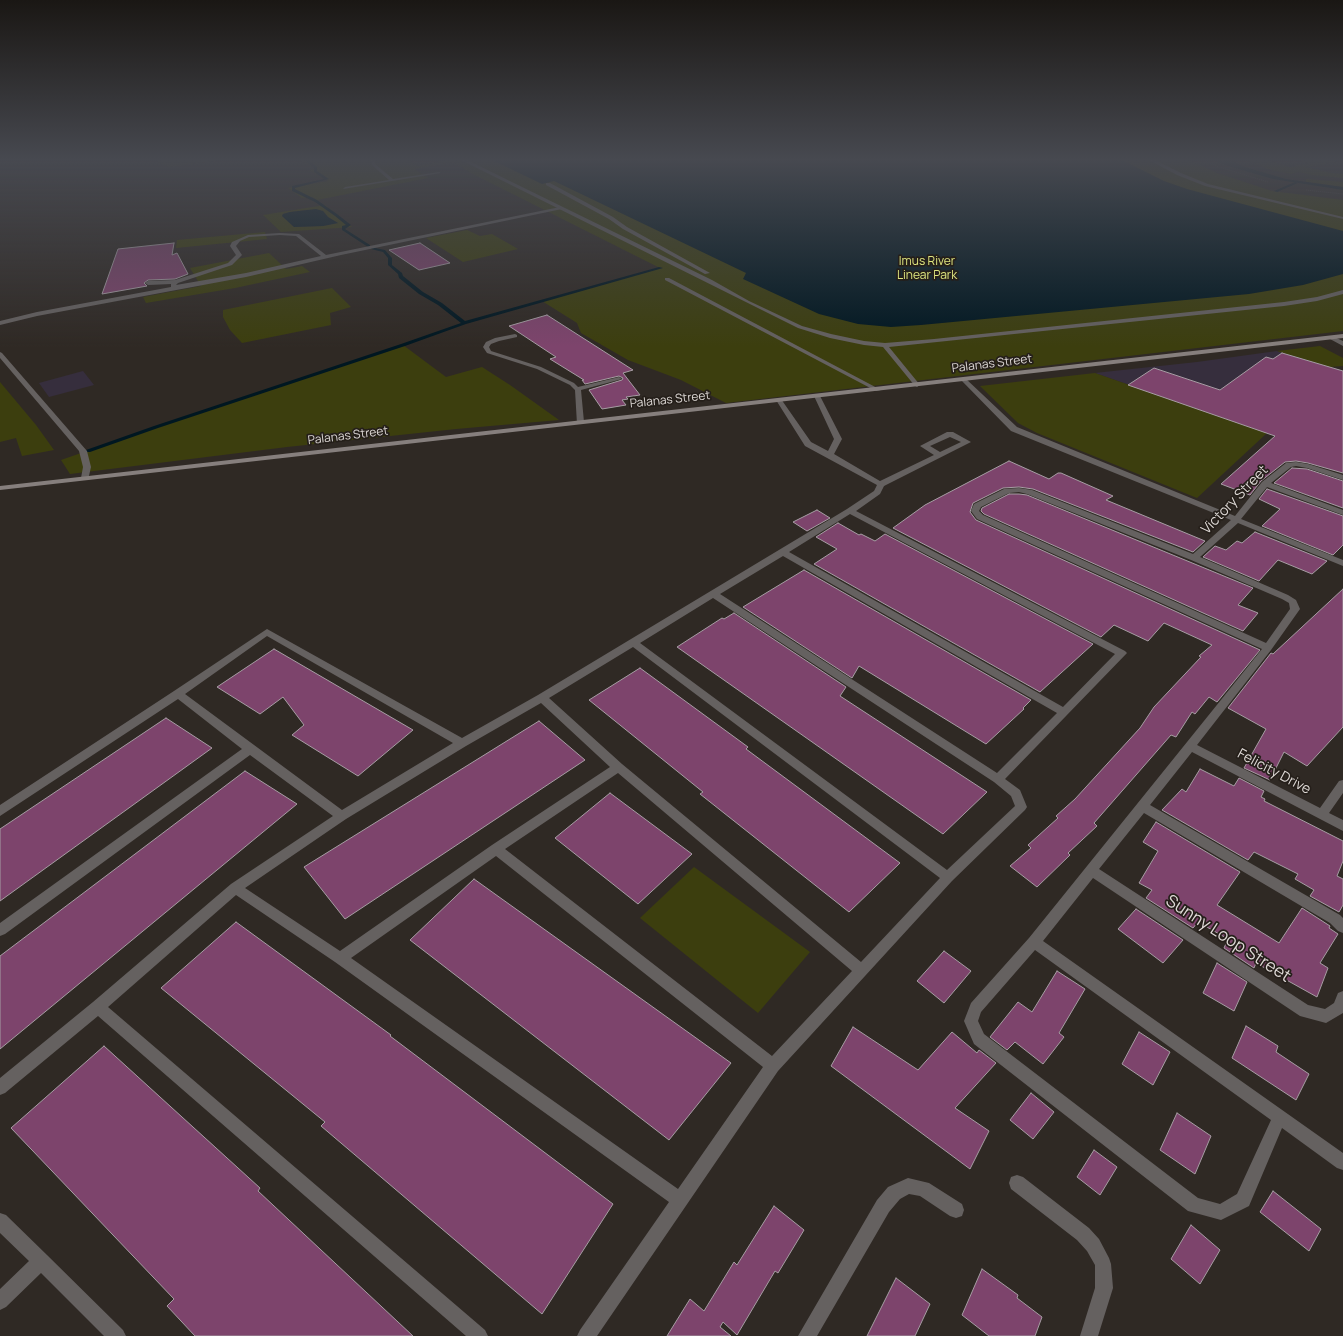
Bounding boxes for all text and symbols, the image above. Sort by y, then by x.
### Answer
park label: Imus River Linear Park [897,255,957,283]
street label: Palanas Street [951,352,1033,376]
street label: Palanas Street [629,389,711,411]
street label: Palanas Street [307,424,389,448]
street label: Victory Street [1198,462,1272,538]
street label: Felicity Drive [1234,746,1314,798]
street label: Sunny Loop Street [1162,891,1294,987]

